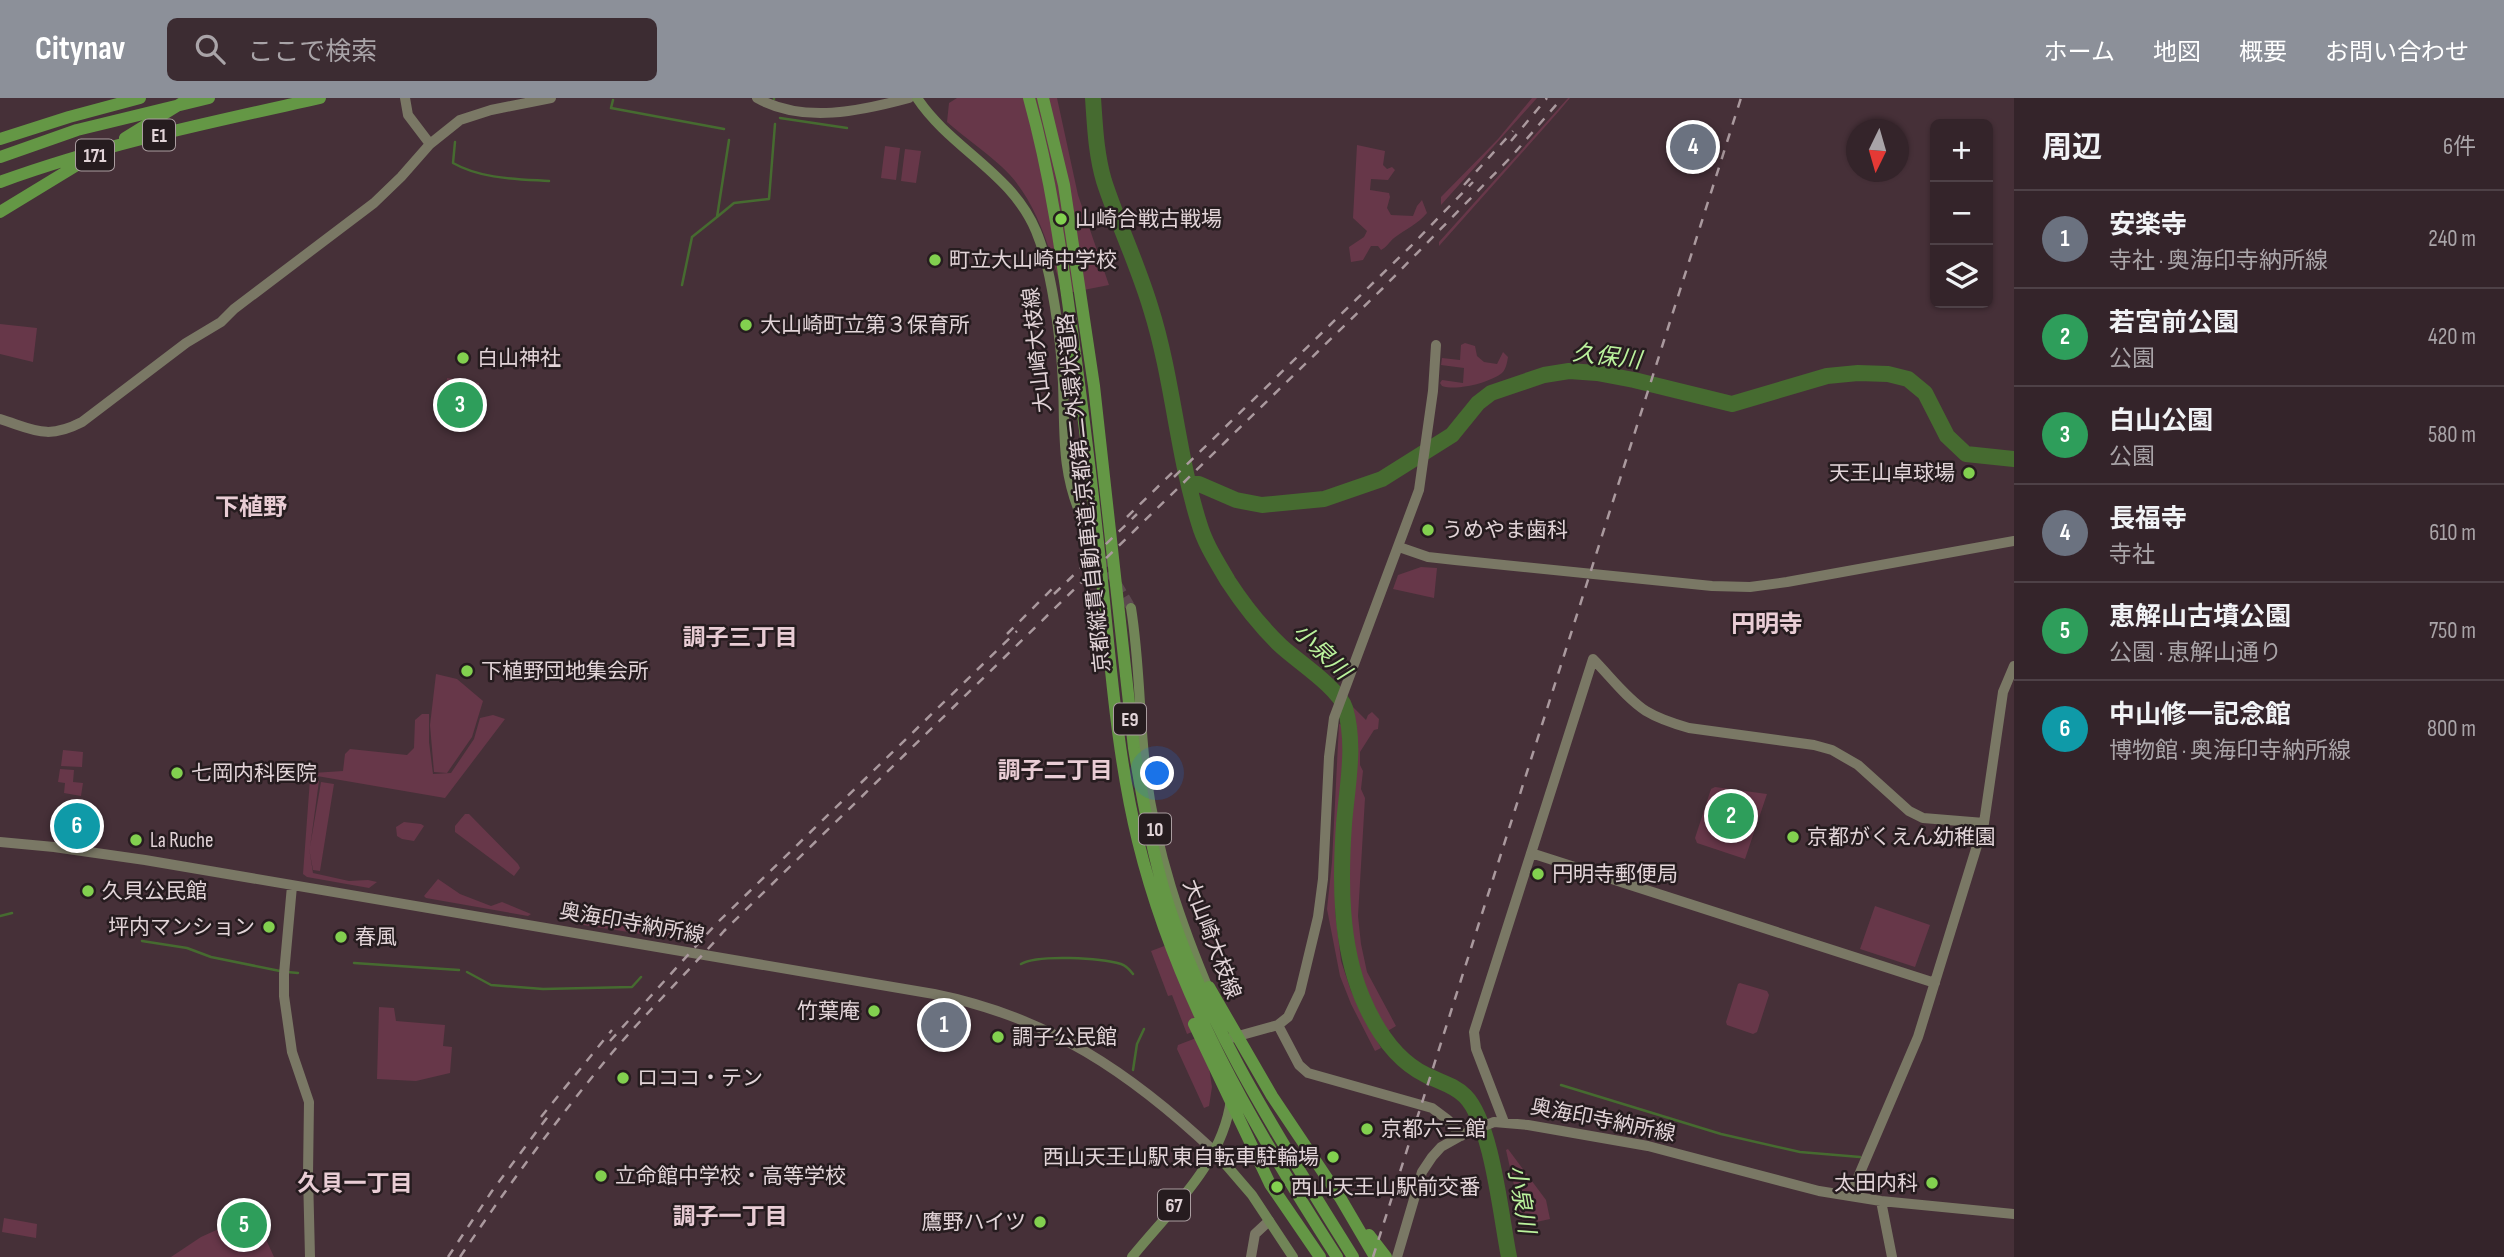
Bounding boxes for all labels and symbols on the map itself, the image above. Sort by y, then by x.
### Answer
north arrow [1846,119,1909,182]
road number: E1 [143,120,175,150]
pin: 4 [1670,121,1716,173]
road number: 171 [76,139,114,170]
place label: 山崎合戦古戦場 [1075,207,1222,232]
marker: 山崎合戦古戦場 [1053,211,1069,227]
place label: 町立大山崎中学校 [949,248,1117,273]
marker: 町立大山崎中学校 [927,252,943,268]
street label: 大山崎大枝線 [1018,286,1057,414]
street label: 京都縦貫自動車道;京都第二外環状道路 [1053,312,1116,674]
place label: 大山崎町立第３保育所 [760,313,970,338]
marker: 大山崎町立第３保育所 [738,317,754,333]
water label: 久保川 [1571,339,1646,375]
place label: 白山神社 [477,346,561,371]
marker: 白山神社 [455,350,471,366]
pin: 3 [437,379,483,431]
place label: 天王山卓球場 [1829,461,1955,486]
marker: 天王山卓球場 [1961,465,1977,481]
district label: 下植野 [215,493,287,522]
place label: うめやま歯科 [1442,518,1568,543]
marker: うめやま歯科 [1420,522,1436,538]
district label: 円明寺 [1731,610,1803,639]
water label: 小泉川 [1287,618,1358,688]
district label: 調子三丁目 [683,624,798,652]
place label: 下植野団地集会所 [481,659,649,684]
marker: 下植野団地集会所 [459,663,475,679]
road number: E9 [1114,704,1146,734]
your location [1140,756,1174,790]
district label: 調子二丁目 [998,757,1113,785]
place label: 七岡内科医院 [191,761,317,786]
marker: 七岡内科医院 [169,765,185,781]
pin: 2 [1708,790,1754,842]
pin: 6 [54,800,100,852]
road number: 10 [1139,814,1171,844]
place label: 京都がくえん幼稚園 [1807,825,1996,850]
place label: La Ruche [150,828,214,853]
marker: 京都がくえん幼稚園 [1785,829,1801,845]
marker: La Ruche [128,832,144,848]
place label: 円明寺郵便局 [1552,862,1678,887]
marker: 円明寺郵便局 [1530,866,1546,882]
street label: 大山崎大枝線 [1177,876,1246,1002]
place label: 久貝公民館 [102,879,207,904]
marker: 久貝公民館 [80,883,96,899]
street label: 奥海印寺納所線 [557,898,706,949]
place label: 坪内マンション [108,915,255,940]
marker: 坪内マンション [261,919,277,935]
place label: 春風 [355,925,397,950]
marker: 春風 [333,929,349,945]
place label: 竹葉庵 [797,999,860,1024]
pin: 1 [921,999,967,1051]
marker: 竹葉庵 [866,1003,882,1019]
place label: 調子公民館 [1012,1025,1117,1050]
marker: 調子公民館 [990,1029,1006,1045]
place label: ロココ・テン [637,1066,763,1091]
marker: ロココ・テン [615,1070,631,1086]
street label: 奥海印寺納所線 [1528,1094,1677,1147]
place label: 京都六三館 [1381,1117,1486,1142]
marker: 京都六三館 [1359,1121,1375,1137]
place label: 西山天王山駅 東自転車駐輪場 [1043,1145,1319,1170]
marker: 西山天王山駅 東自転車駐輪場 [1325,1149,1341,1165]
water label: 小泉川 [1501,1163,1541,1239]
place label: 立命館中学校・高等学校 [615,1164,846,1189]
marker: 立命館中学校・高等学校 [593,1168,609,1184]
district label: 久貝一丁目 [298,1170,413,1198]
place label: 太田内科 [1834,1171,1918,1196]
place label: 西山天王山駅前交番 [1291,1175,1480,1200]
marker: 太田内科 [1924,1175,1940,1191]
marker: 西山天王山駅前交番 [1269,1179,1285,1195]
road number: 67 [1158,1190,1190,1220]
pin: 5 [221,1199,267,1251]
district label: 調子一丁目 [673,1203,788,1231]
place label: 鷹野ハイツ [921,1210,1026,1235]
marker: 鷹野ハイツ [1032,1214,1048,1230]

